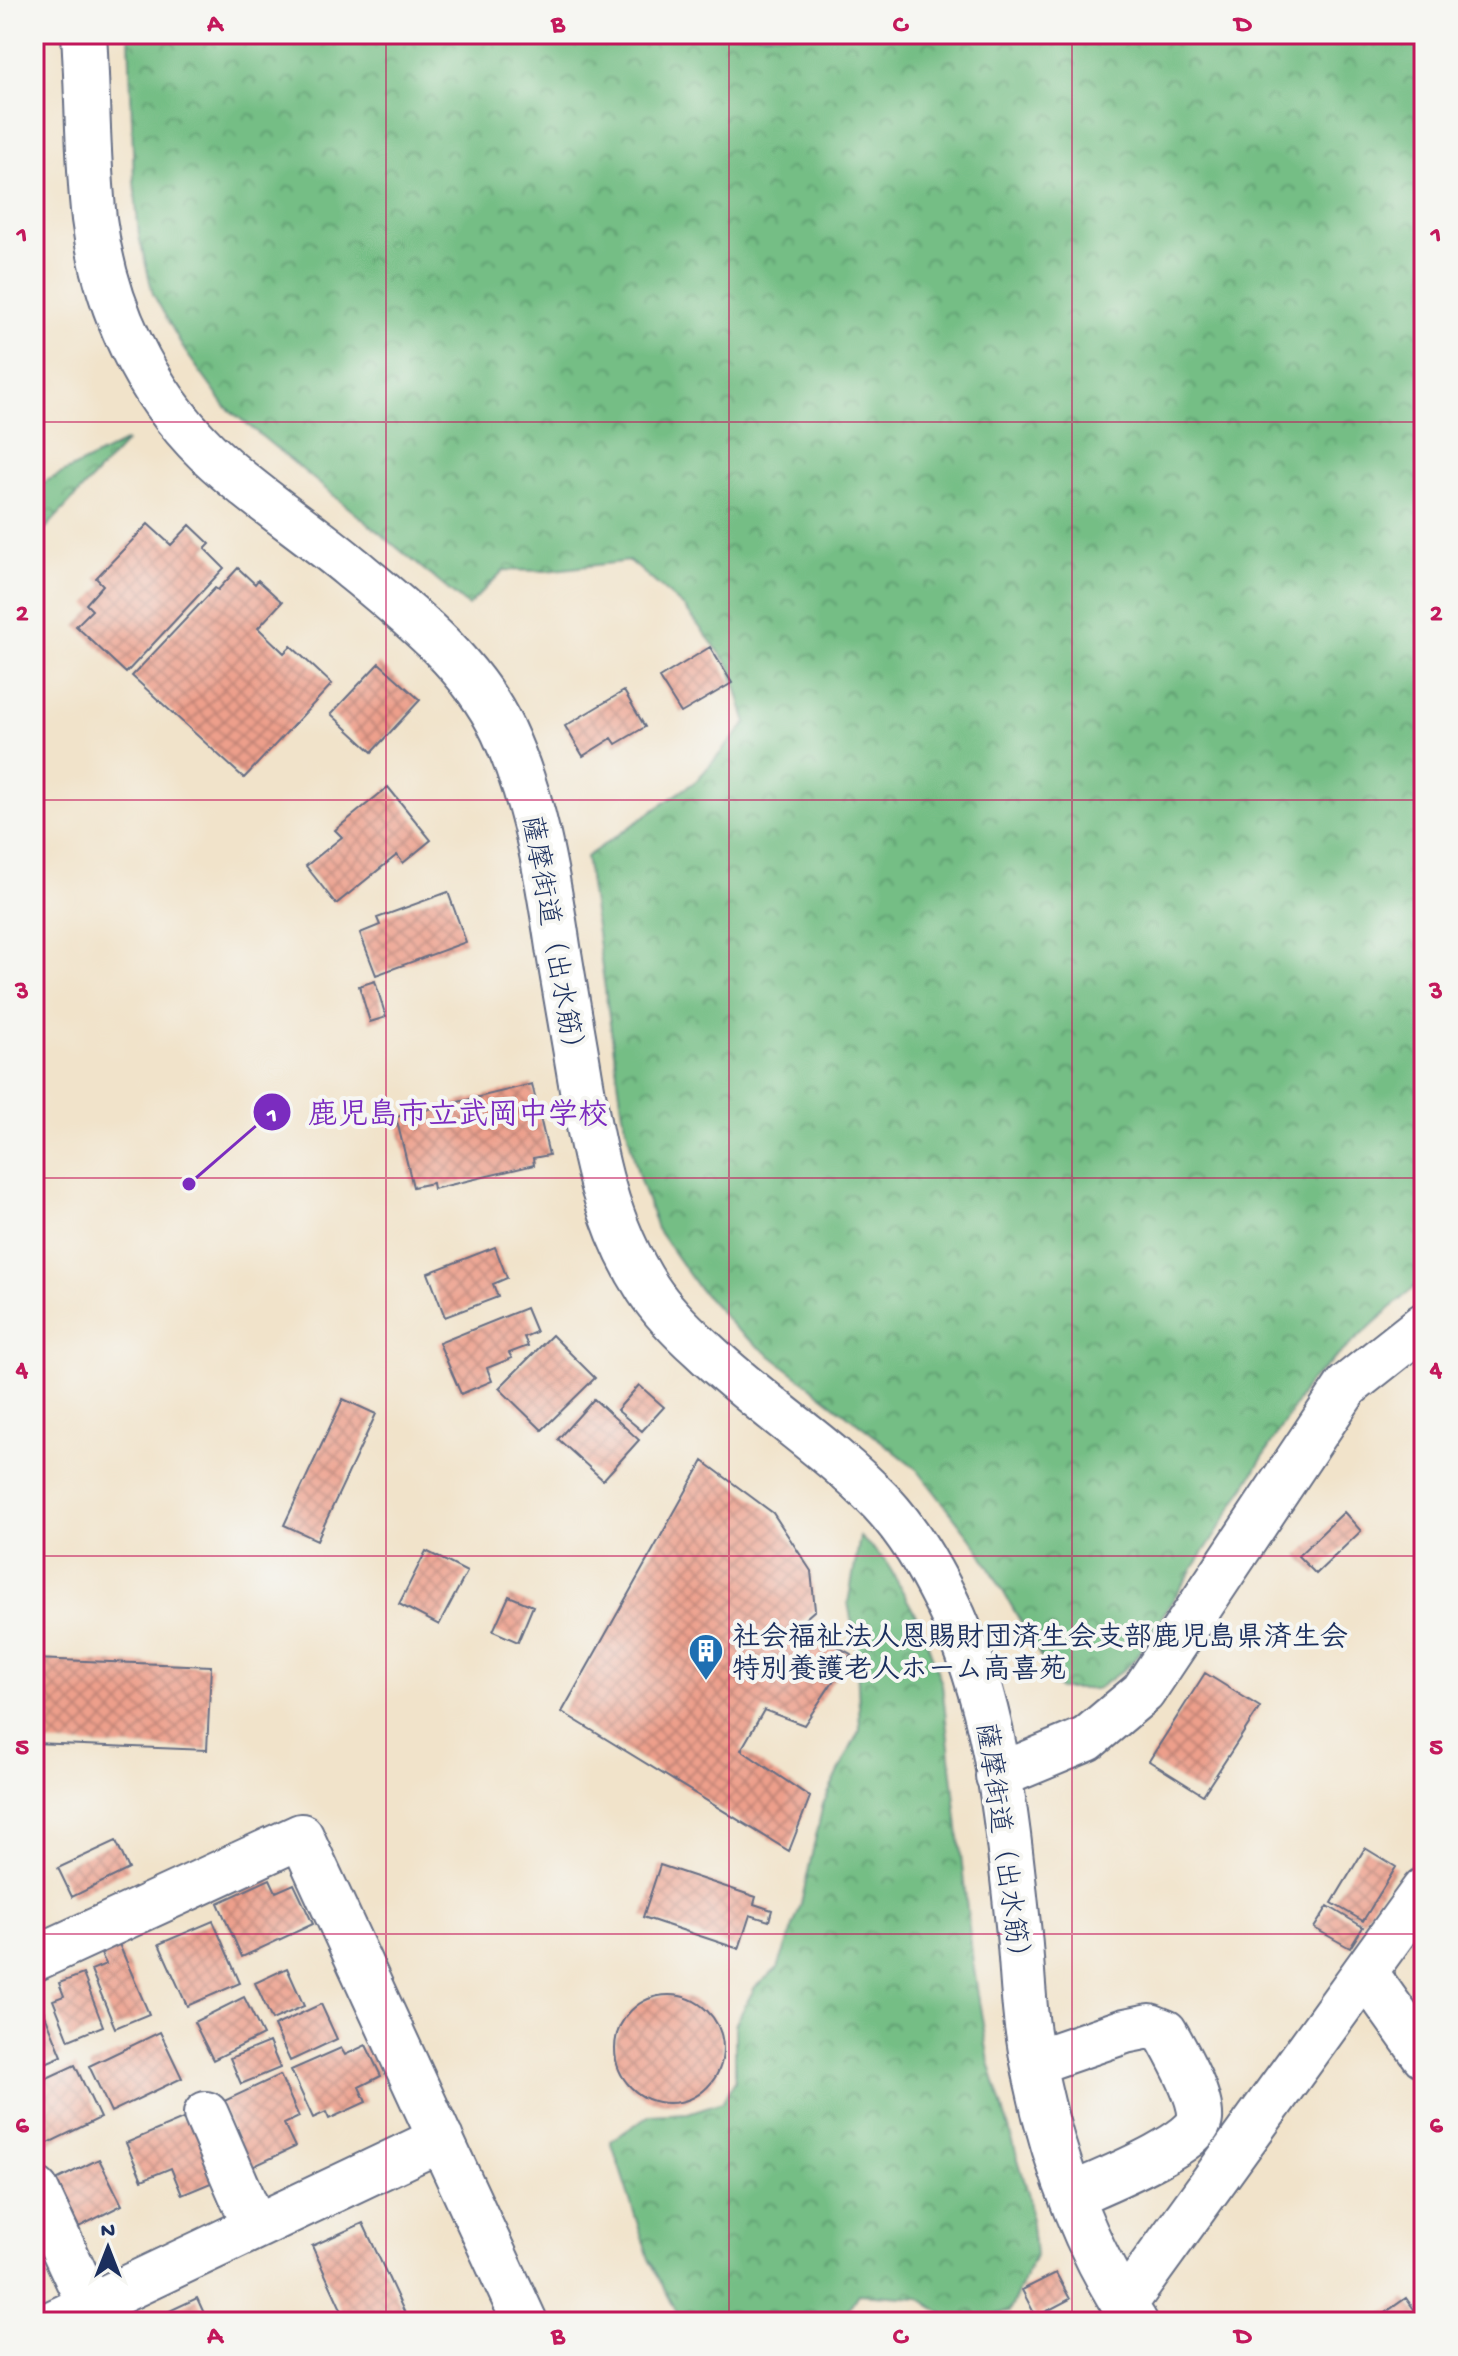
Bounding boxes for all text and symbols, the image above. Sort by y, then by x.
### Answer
text: A [206,11,224,42]
text: B [550,11,566,42]
text: C [893,11,910,42]
text: D [1233,11,1253,42]
text: 1 [16,222,27,253]
text: 1 [1430,222,1441,253]
text: 2 [16,600,29,631]
text: 2 [1430,600,1443,631]
street label: 薩摩街道（出水筋） [512,812,591,1067]
text: 3 [14,978,29,1009]
text: 3 [1428,978,1443,1009]
callout: 鹿児島市立武岡中学校 [252,1085,624,1139]
text: 鹿児島市立武岡中学校 [308,1097,608,1135]
text: 1 [266,1102,277,1131]
text: 4 [15,1356,29,1387]
text: 4 [1429,1356,1443,1387]
place label: 社会福祉法人恩賜財団済生会支部鹿児島県済生会 特別養護老人ホーム高喜苑 [732,1621,1348,1688]
building icon: 社会福祉法人恩賜財団済生会支部鹿児島県済生会 特別養護老人ホーム高喜苑 [687,1632,725,1682]
street label: 薩摩街道（出水筋） [967,1720,1036,1975]
text: 5 [15,1734,29,1765]
text: 5 [1429,1734,1443,1765]
text: 6 [15,2112,29,2143]
text: 6 [1429,2112,1443,2143]
north arrow [68,2208,148,2288]
text: N [101,2219,115,2245]
text: A [206,2323,224,2354]
text: B [550,2323,566,2354]
text: C [893,2323,910,2354]
text: D [1233,2323,1253,2354]

